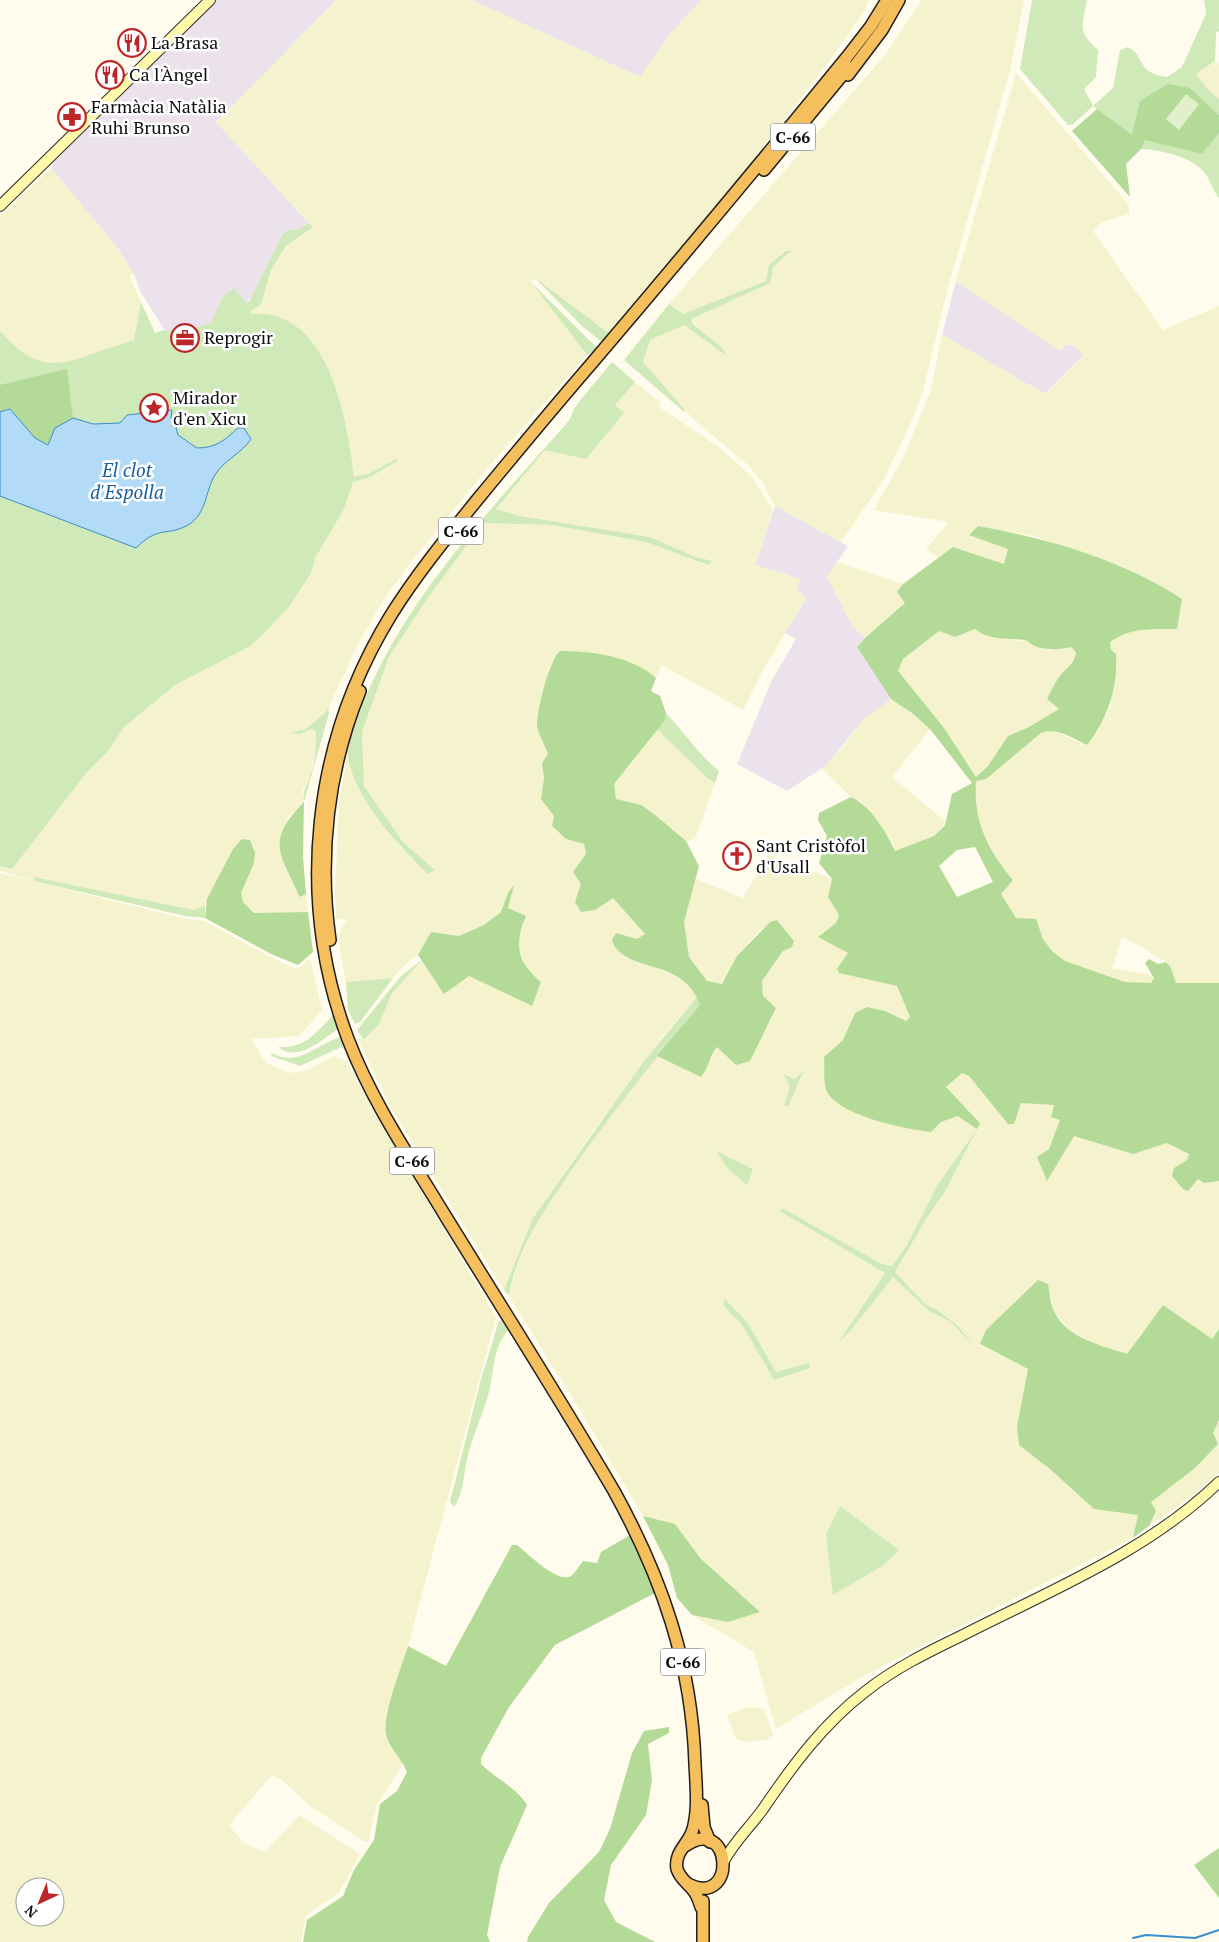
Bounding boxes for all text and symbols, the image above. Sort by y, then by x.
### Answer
restaurant icon: La Brasa [117,28,147,58]
place label: La Brasa [151,30,218,54]
restaurant icon: Ca l'Àngel [95,60,125,90]
place label: Ca l'Àngel [129,62,208,86]
place label: Farmàcia Natàlia Ruhi Brunso [91,94,227,139]
pharmacy icon: Farmàcia Natàlia Ruhi Brunso [57,102,87,132]
road number: C-66 [770,124,816,150]
office icon: Reprogir [170,323,200,353]
place label: Reprogir [204,325,273,349]
place label: Mirador d'en Xicu [173,385,247,430]
place icon: Mirador d'en Xicu [139,393,169,423]
water label: El clot d'Espolla [90,457,164,504]
road number: C-66 [438,518,484,544]
place label: Sant Cristòfol d'Usall [756,833,866,878]
church icon: Sant Cristòfol d'Usall [722,841,752,871]
road number: C-66 [390,1148,434,1174]
road number: C-66 [660,1648,706,1675]
north arrow [15,1877,65,1927]
text: N [20,1901,41,1922]

